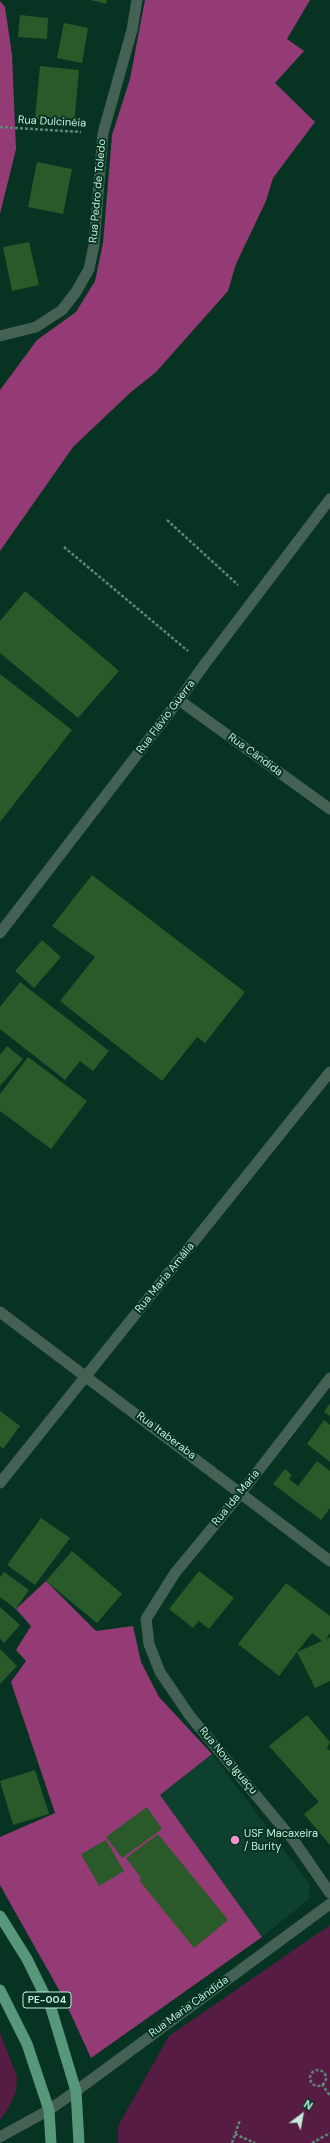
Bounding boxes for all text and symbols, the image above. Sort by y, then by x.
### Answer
street label: Rua Dulcinéia [18,114,86,130]
street label: Rua Pedro de Toledo [87,139,109,243]
street label: Rua Flávio Guerra [134,678,198,756]
street label: Rua Cândida [225,731,285,779]
street label: Rua Maria Amália [133,1240,197,1316]
street label: Rua Itaberaba [134,1409,198,1463]
street label: Rua Ida Maria [209,1467,263,1529]
street label: Rua Nova Iguaçu [196,1725,260,1797]
place label: USF Macaxeira / Burity [244,1827,318,1853]
marker: USF Macaxeira / Burity [229,1834,241,1846]
street label: Rua Maria Cândida [147,1974,231,2040]
road number: PE-004 [23,1992,71,2008]
north arrow [282,2095,322,2135]
text: N [301,2097,315,2113]

